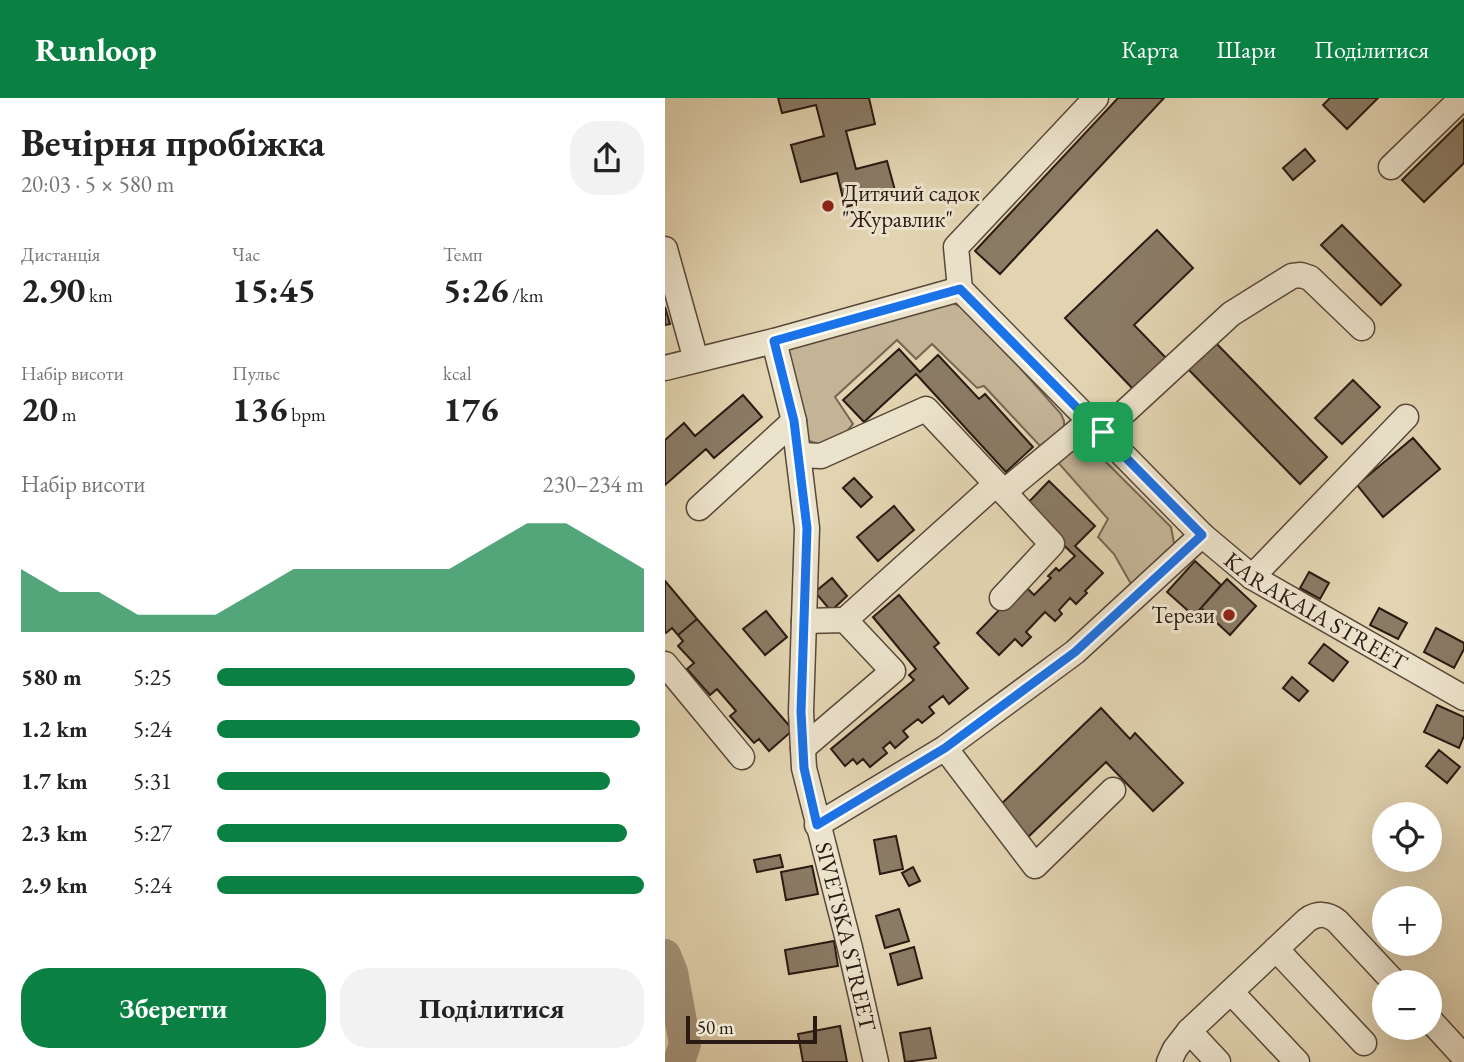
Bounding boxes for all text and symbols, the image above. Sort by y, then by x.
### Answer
text: Runloop [35,28,157,71]
text: Карта [1121,34,1179,65]
text: Шари [1217,34,1276,65]
text: Поділитися [1314,34,1429,65]
text: Вечірня пробіжка [21,118,325,167]
button: share [570,121,644,195]
text: 20:03 · 5 × 580 m [21,169,174,199]
place label: Дитячий садок "Журавлик" [842,178,980,234]
marker: Дитячий садок "Журавлик" [820,198,836,214]
text: Дистанція [21,242,100,267]
text: Час [232,242,260,267]
text: Темп [443,242,483,267]
text: 2.90 [21,267,85,312]
text: 15:45 [232,267,316,312]
text: 5:26 [443,267,508,312]
text: km [85,283,113,308]
text: /km [508,283,544,308]
text: Набір висоти [21,361,124,386]
text: Пульс [232,361,280,386]
text: kcal [443,361,472,386]
text: 20 [21,386,58,431]
text: 136 [232,386,288,431]
text: 176 [443,386,499,431]
text: m [58,402,77,427]
text: bpm [288,402,326,427]
pin [1073,402,1133,462]
icon: arrive [1084,413,1122,451]
text: Набір висоти [21,469,145,499]
text: 230–234 m [543,469,644,499]
street label: KARAKAIA STREET [1218,545,1413,678]
place label: Терези [1151,600,1215,630]
marker: Терези [1221,607,1237,623]
text: 580 m [21,662,82,692]
text: 5:25 [133,662,172,692]
text: 1.2 km [21,714,88,744]
text: 5:24 [133,714,172,744]
text: 1.7 km [21,766,88,796]
text: 5:31 [133,766,172,796]
map controls [1372,802,1442,1040]
button: locate [1372,802,1442,872]
text: 2.3 km [21,818,88,848]
text: 5:27 [133,818,172,848]
street label: SIVETSKA STREET [809,839,884,1034]
text: 2.9 km [21,870,88,900]
text: 5:24 [133,870,172,900]
button: + [1372,886,1442,956]
button: Зберегти [21,968,326,1048]
button: Поділитися [340,968,644,1048]
button: − [1372,970,1442,1040]
scale bar [686,1013,817,1045]
text: 50 m [697,1015,734,1040]

